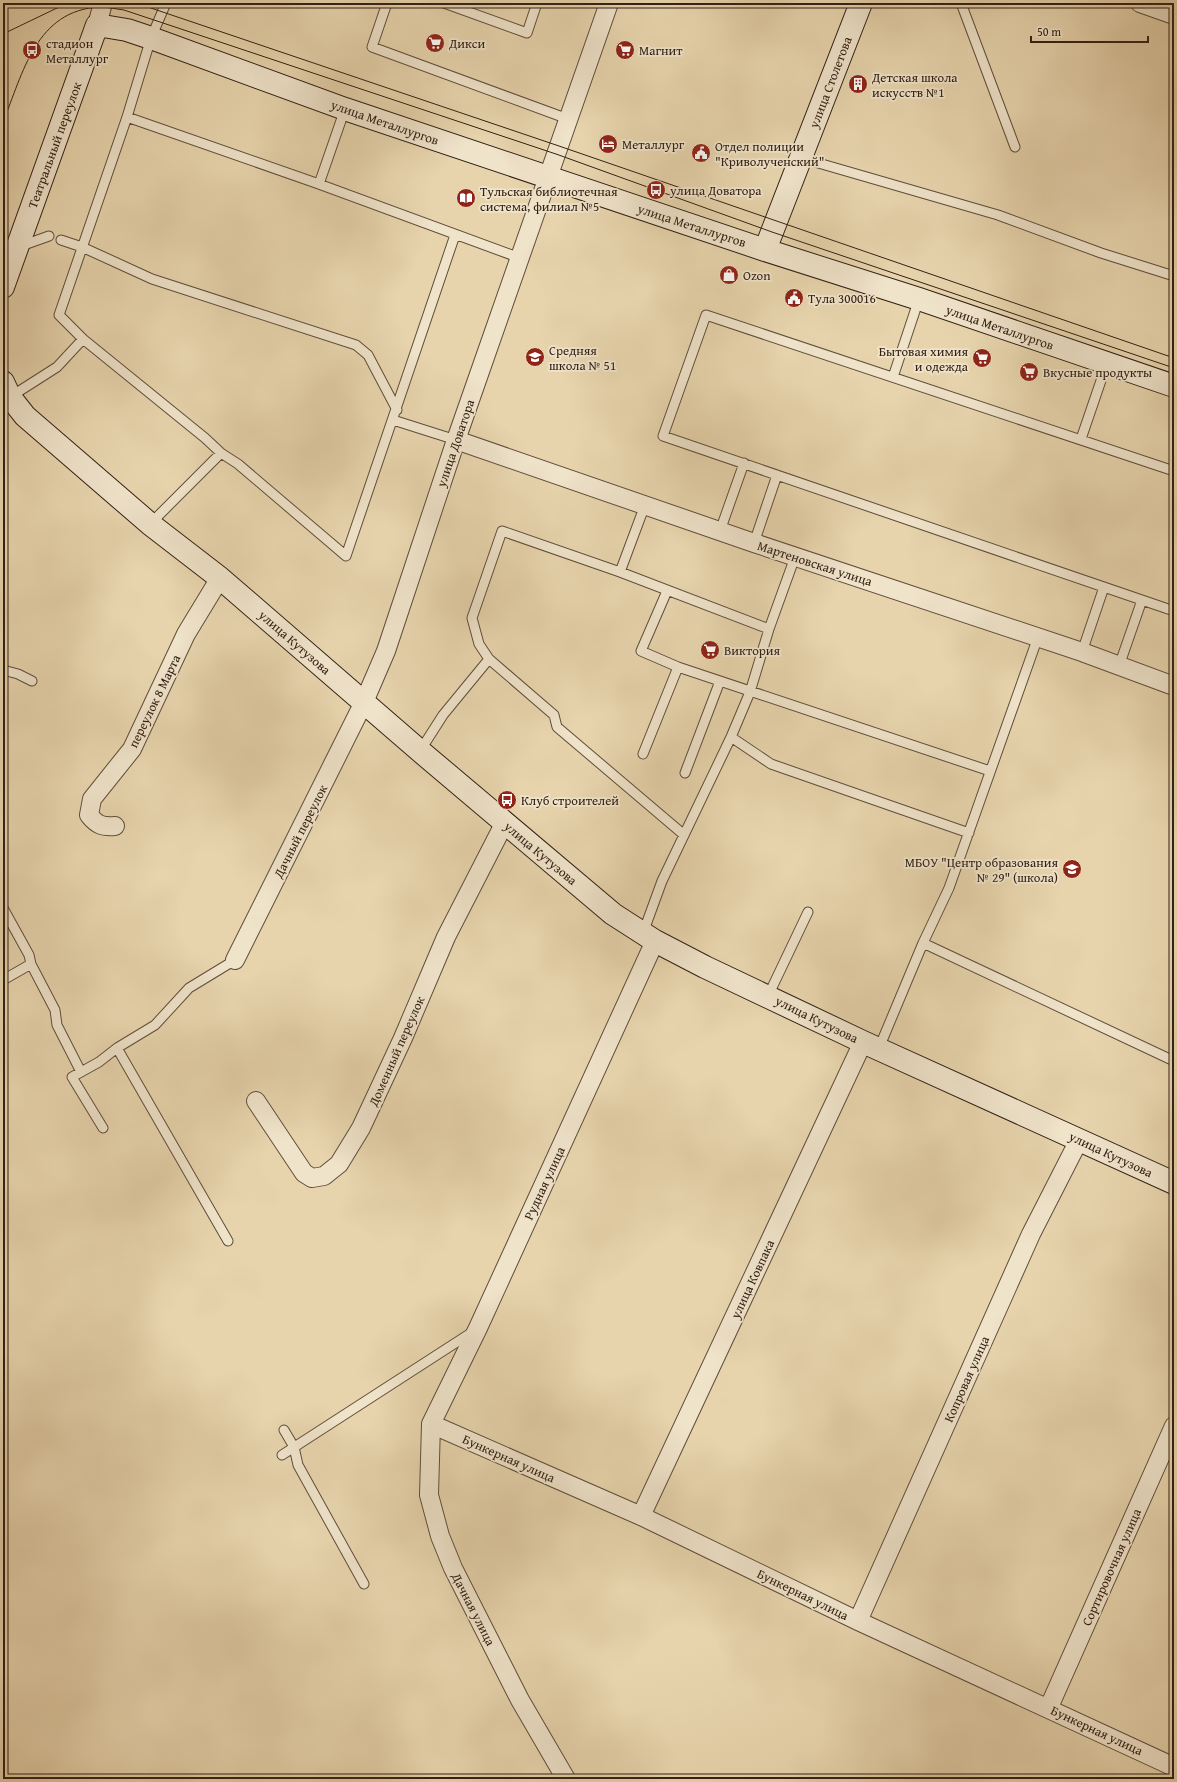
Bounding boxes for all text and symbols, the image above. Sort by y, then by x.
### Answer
scale bar [1031,18,1148,44]
text: 50 m [1037,23,1061,40]
supermarket icon: Дикси [424,32,446,54]
street label: улица Столетова [804,33,857,132]
place label: cтадион Металлург [46,34,109,68]
place label: Дикси [448,34,486,53]
bus stop icon: cтадион Металлург [21,39,43,61]
supermarket icon: Магнит [614,39,636,61]
place label: Магнит [639,41,683,60]
place label: Детская школа искусств №1 [871,68,958,102]
building icon: Детская школа искусств №1 [847,73,869,95]
street label: Театральный переулок [23,79,86,211]
street label: улица Металлургов [327,95,441,150]
hotel icon: Металлург [597,133,619,155]
place label: Металлург [622,135,685,154]
place label: Отдел полиции "Криволученский" [715,137,825,171]
public building icon: Отдел полиции "Криволученский" [690,142,712,164]
bus stop icon: улица Доватора [645,179,667,201]
place label: улица Доватора [669,181,762,200]
place label: Тульская библиотечная система, филиал №5 [480,182,618,216]
library icon: Тульская библиотечная система, филиал №5 [455,187,477,209]
street label: улица Металлургов [634,199,749,252]
shop icon: Ozon [718,264,740,286]
place label: Ozon [743,266,771,285]
public building icon: Тула 300016 [783,287,805,309]
place label: Тула 300016 [808,289,876,308]
street label: улица Металлургов [942,300,1056,355]
place label: Средняя школа № 51 [549,341,616,375]
place label: Бытовая химия и одежда [879,342,969,376]
school or university icon: Средняя школа № 51 [524,346,546,368]
supermarket icon: Бытовая химия и одежда [971,347,993,369]
supermarket icon: Вкусные продукты [1018,361,1040,383]
place label: Вкусные продукты [1043,363,1152,382]
street label: улица Доватора [431,396,480,490]
street label: Мартеновская улица [755,536,875,591]
street label: улица Кутузова [254,605,336,680]
supermarket icon: Виктория [699,639,721,661]
place label: Виктория [724,641,781,660]
street label: переулок 8 Марта [124,651,186,751]
street label: Дачный переулок [268,781,332,882]
bus stop icon: Клуб строителей [496,789,518,811]
place label: Клуб строителей [521,791,619,810]
street label: улица Кутузова [499,816,582,890]
place label: МБОУ "Центр образования № 29" (школа) [905,853,1058,887]
school or university icon: МБОУ "Центр образования № 29" (школа) [1061,858,1083,880]
street label: улица Кутузова [771,991,862,1048]
street label: Доменный переулок [363,993,429,1110]
street label: улица Кутузова [1065,1126,1156,1182]
street label: Рудная улица [519,1143,570,1223]
street label: улица Ковпака [725,1236,779,1323]
street label: Копровая улица [939,1332,994,1425]
street label: Бункерная улица [459,1429,559,1488]
street label: Сортировочная улица [1077,1505,1146,1629]
street label: Бункерная улица [754,1564,852,1625]
street label: Дачная улица [447,1569,500,1650]
street label: Бункерная улица [1048,1701,1147,1760]

